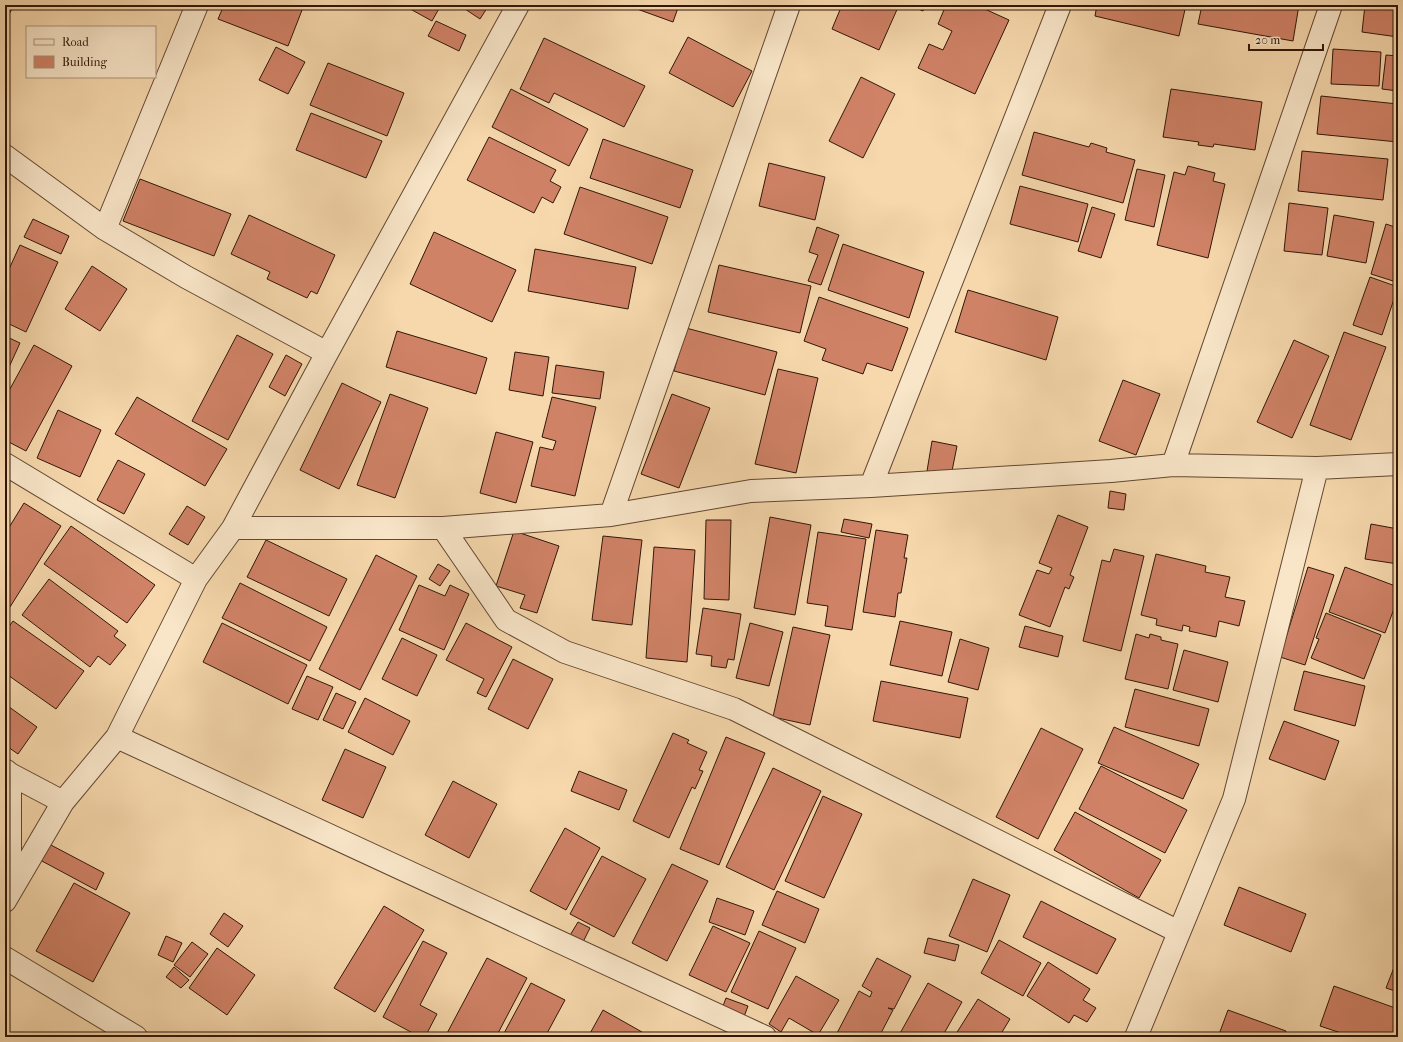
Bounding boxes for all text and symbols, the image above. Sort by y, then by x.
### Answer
legend [26,26,156,78]
scale bar [1249,26,1323,52]
text: 20 m [1255,33,1280,47]
text: Road [62,35,89,49]
text: Building [62,55,107,69]

